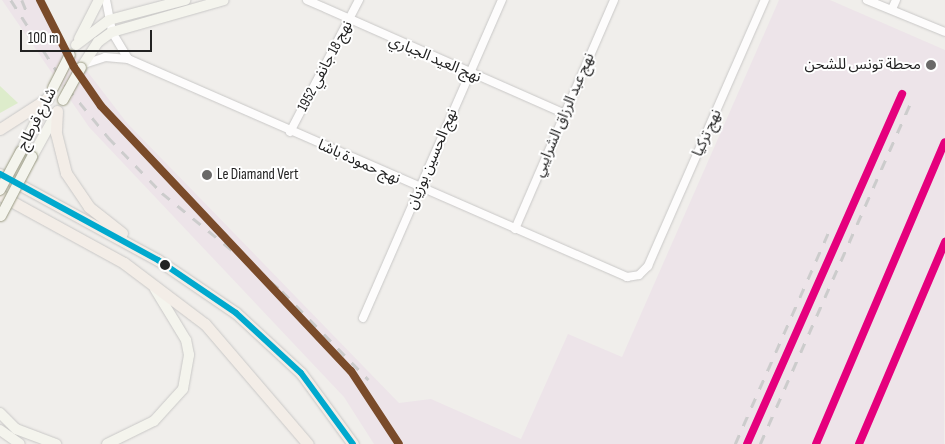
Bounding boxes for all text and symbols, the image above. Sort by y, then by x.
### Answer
street label: نهج 18 جانفي 1952 [294,18,356,114]
scale bar [22,20,155,52]
text: 100 m [28,29,59,48]
street label: نهج العيد الجباري [386,31,484,87]
street label: نهج عبد الرزاق الشرايبي [530,50,598,180]
place label: محطة تونس للشحن [805,56,921,74]
marker: محطة تونس للشحن [925,59,937,71]
street label: شارع قرطاج [14,85,60,153]
street label: نهج الحسين بوزيان [403,106,461,212]
street label: نهج تركيا [689,107,725,159]
street label: نهج حمودة باشا [315,136,403,188]
place label: Le Diamand Vert [217,166,299,184]
marker: Le Diamand Vert [201,169,213,181]
unlabelled marker [160,260,170,270]

